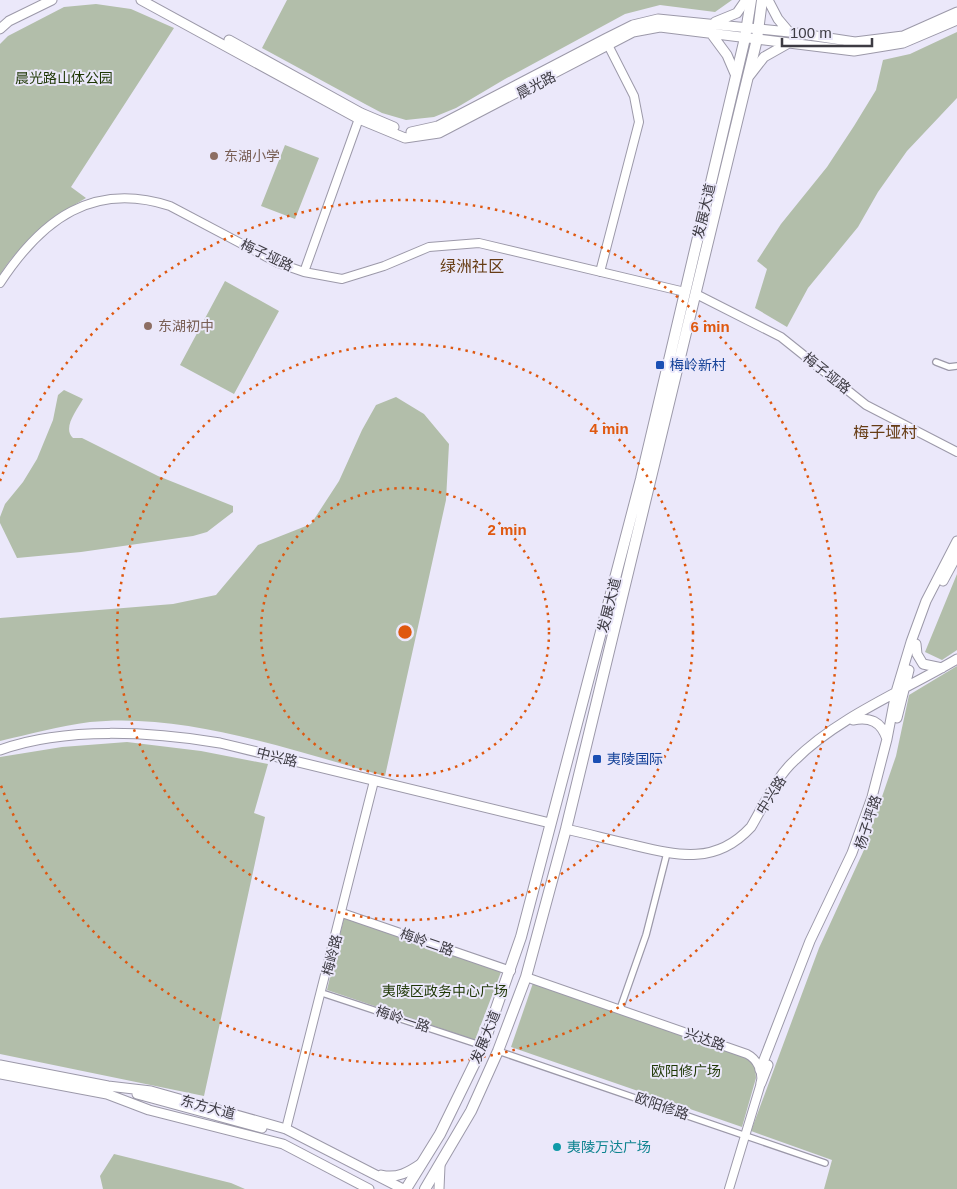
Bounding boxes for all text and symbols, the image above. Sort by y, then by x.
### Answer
scale bar [782,15,872,47]
text: 100 m [790,24,832,41]
street label: 晨光路 [514,68,558,102]
park label: 晨光路山体公园 [15,70,113,86]
place label: 东湖小学 [224,148,280,164]
marker: 东湖小学 [208,150,220,162]
street label: 发展大道 [690,182,718,240]
street label: 梅子垭路 [238,236,296,274]
district label: 绿洲社区 [440,258,504,275]
place label: 东湖初中 [158,318,214,334]
text: 6 min [690,318,730,335]
marker: 东湖初中 [142,320,154,332]
street label: 梅子垭路 [800,349,854,397]
place label: 梅岭新村 [670,357,726,373]
marker: 梅岭新村 [654,359,666,371]
text: 4 min [589,420,629,437]
district label: 梅子垭村 [853,424,917,441]
text: 2 min [487,521,527,538]
street label: 发展大道 [594,576,624,634]
centre of rings [396,623,414,641]
street label: 中兴路 [255,744,299,770]
place label: 夷陵国际 [607,751,663,767]
marker: 夷陵国际 [591,753,603,765]
street label: 中兴路 [753,773,789,817]
street label: 杨子坪路 [852,793,884,851]
street label: 梅岭二路 [398,925,456,959]
street label: 梅岭路 [319,933,345,977]
park label: 夷陵区政务中心广场 [382,983,508,999]
street label: 梅岭一路 [374,1003,432,1035]
street label: 发展大道 [467,1008,503,1066]
street label: 兴达路 [683,1025,727,1053]
park label: 欧阳修广场 [651,1063,721,1079]
street label: 欧阳修路 [633,1089,691,1123]
street label: 东方大道 [179,1092,237,1122]
place label: 夷陵万达广场 [567,1139,651,1155]
marker: 夷陵万达广场 [551,1141,563,1153]

